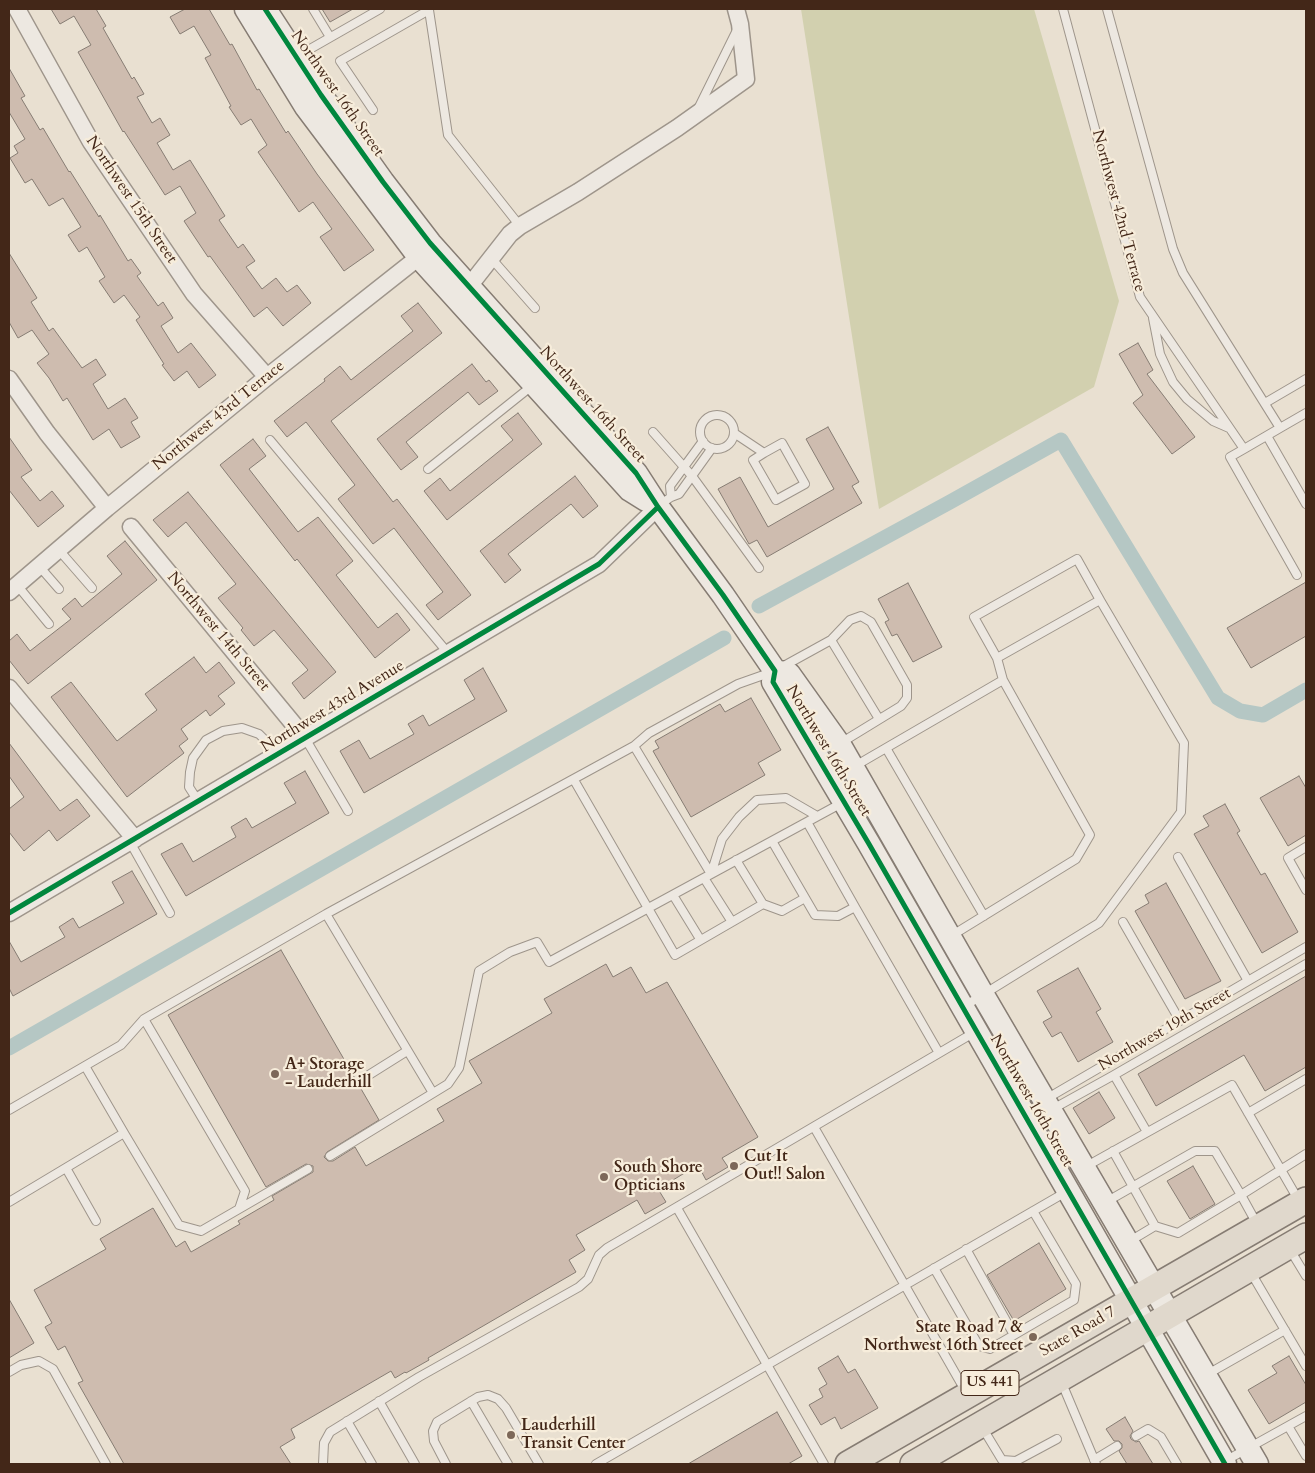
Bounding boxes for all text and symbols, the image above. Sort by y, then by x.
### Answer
street label: Northwest 16th Street [286,27,388,161]
street label: Northwest 42nd Terrace [1087,128,1149,294]
street label: Northwest 15th Street [81,133,181,267]
street label: Northwest 16th Street [535,343,649,467]
street label: Northwest 43rd Terrace [149,357,289,475]
street label: Northwest 14th Street [163,568,273,696]
street label: Northwest 43rd Avenue [258,657,408,757]
street label: Northwest 16th Street [781,682,875,820]
street label: Northwest 19th Street [1095,984,1235,1076]
street label: Northwest 16th Street [985,1031,1077,1171]
place label: A+ Storage - Lauderhill [285,1055,372,1093]
marker: A+ Storage - Lauderhill [269,1068,281,1080]
place label: Cut It Out!! Salon [744,1147,825,1185]
place label: South Shore Opticians [614,1158,703,1196]
marker: Cut It Out!! Salon [728,1160,740,1172]
marker: South Shore Opticians [598,1171,610,1183]
street label: State Road 7 [1037,1303,1119,1361]
place label: State Road 7 & Northwest 16th Street [864,1318,1023,1356]
marker: State Road 7 & Northwest 16th Street [1027,1331,1039,1343]
road number: US 441 [961,1370,1019,1396]
place label: Lauderhill Transit Center [521,1416,626,1454]
marker: Lauderhill Transit Center [505,1429,517,1441]

